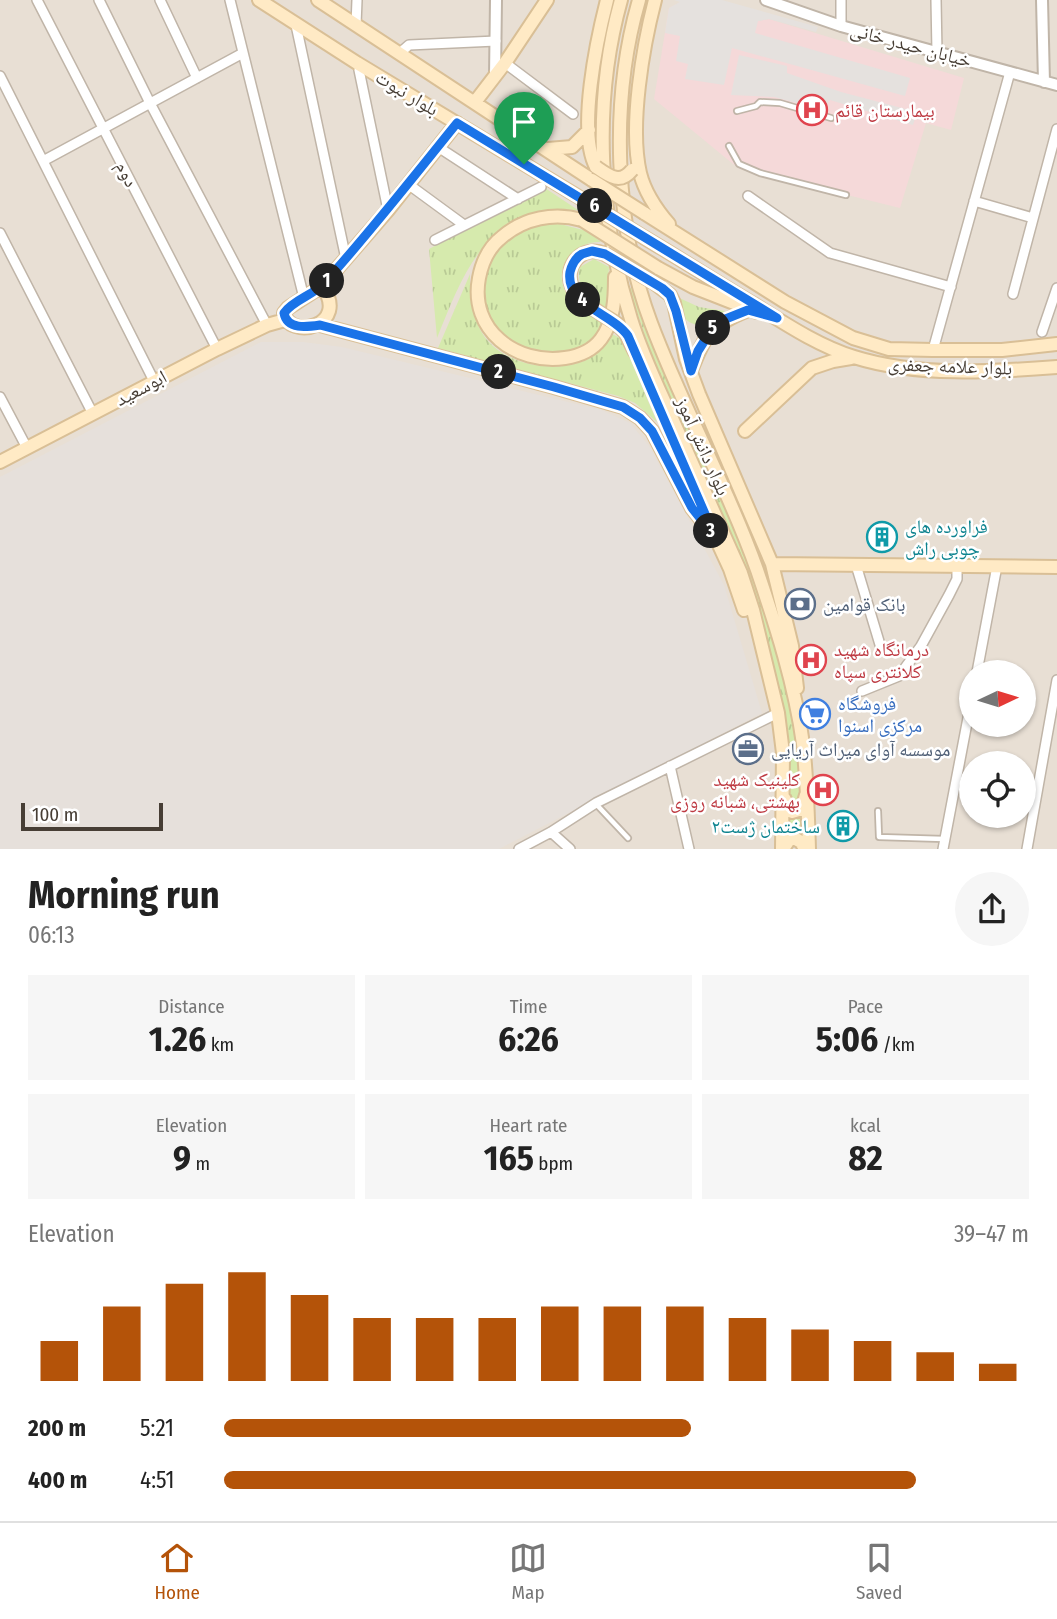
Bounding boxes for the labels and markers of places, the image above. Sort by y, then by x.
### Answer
pin [494,92,554,164]
hospital icon: بیمارستان قائم [795,93,829,127]
place label: بیمارستان قائم [835,99,935,123]
pin: 6 [578,188,612,224]
pin: 1 [310,264,344,298]
pin: 4 [566,282,600,318]
pin: 5 [696,310,730,346]
pin: 2 [482,354,516,390]
pin: 3 [694,514,728,548]
place label: فراورده های چوبی راش [905,515,988,560]
building icon: فراورده های چوبی راش [865,520,899,554]
bank icon: بانک قوامین [783,587,817,621]
place label: بانک قوامین [823,593,905,616]
place label: درمانگاه شهید کلانتری سپاه [834,638,929,683]
hospital icon: درمانگاه شهید کلانتری سپاه [794,643,828,677]
place label: فروشگاه مرکزی اسنوا [838,692,922,737]
supermarket icon: فروشگاه مرکزی اسنوا [798,697,832,731]
office icon: موسسه آوای میراث آریایی [731,732,765,766]
place label: موسسه آوای میراث آریایی [771,738,950,761]
place label: کلینیک شهید بهشتی، شبانه روزی [670,768,800,813]
hospital icon: کلینیک شهید بهشتی، شبانه روزی [806,773,840,807]
building icon: ساختمان ژست۲ [826,809,860,843]
place label: ساختمان ژست۲ [712,815,820,838]

